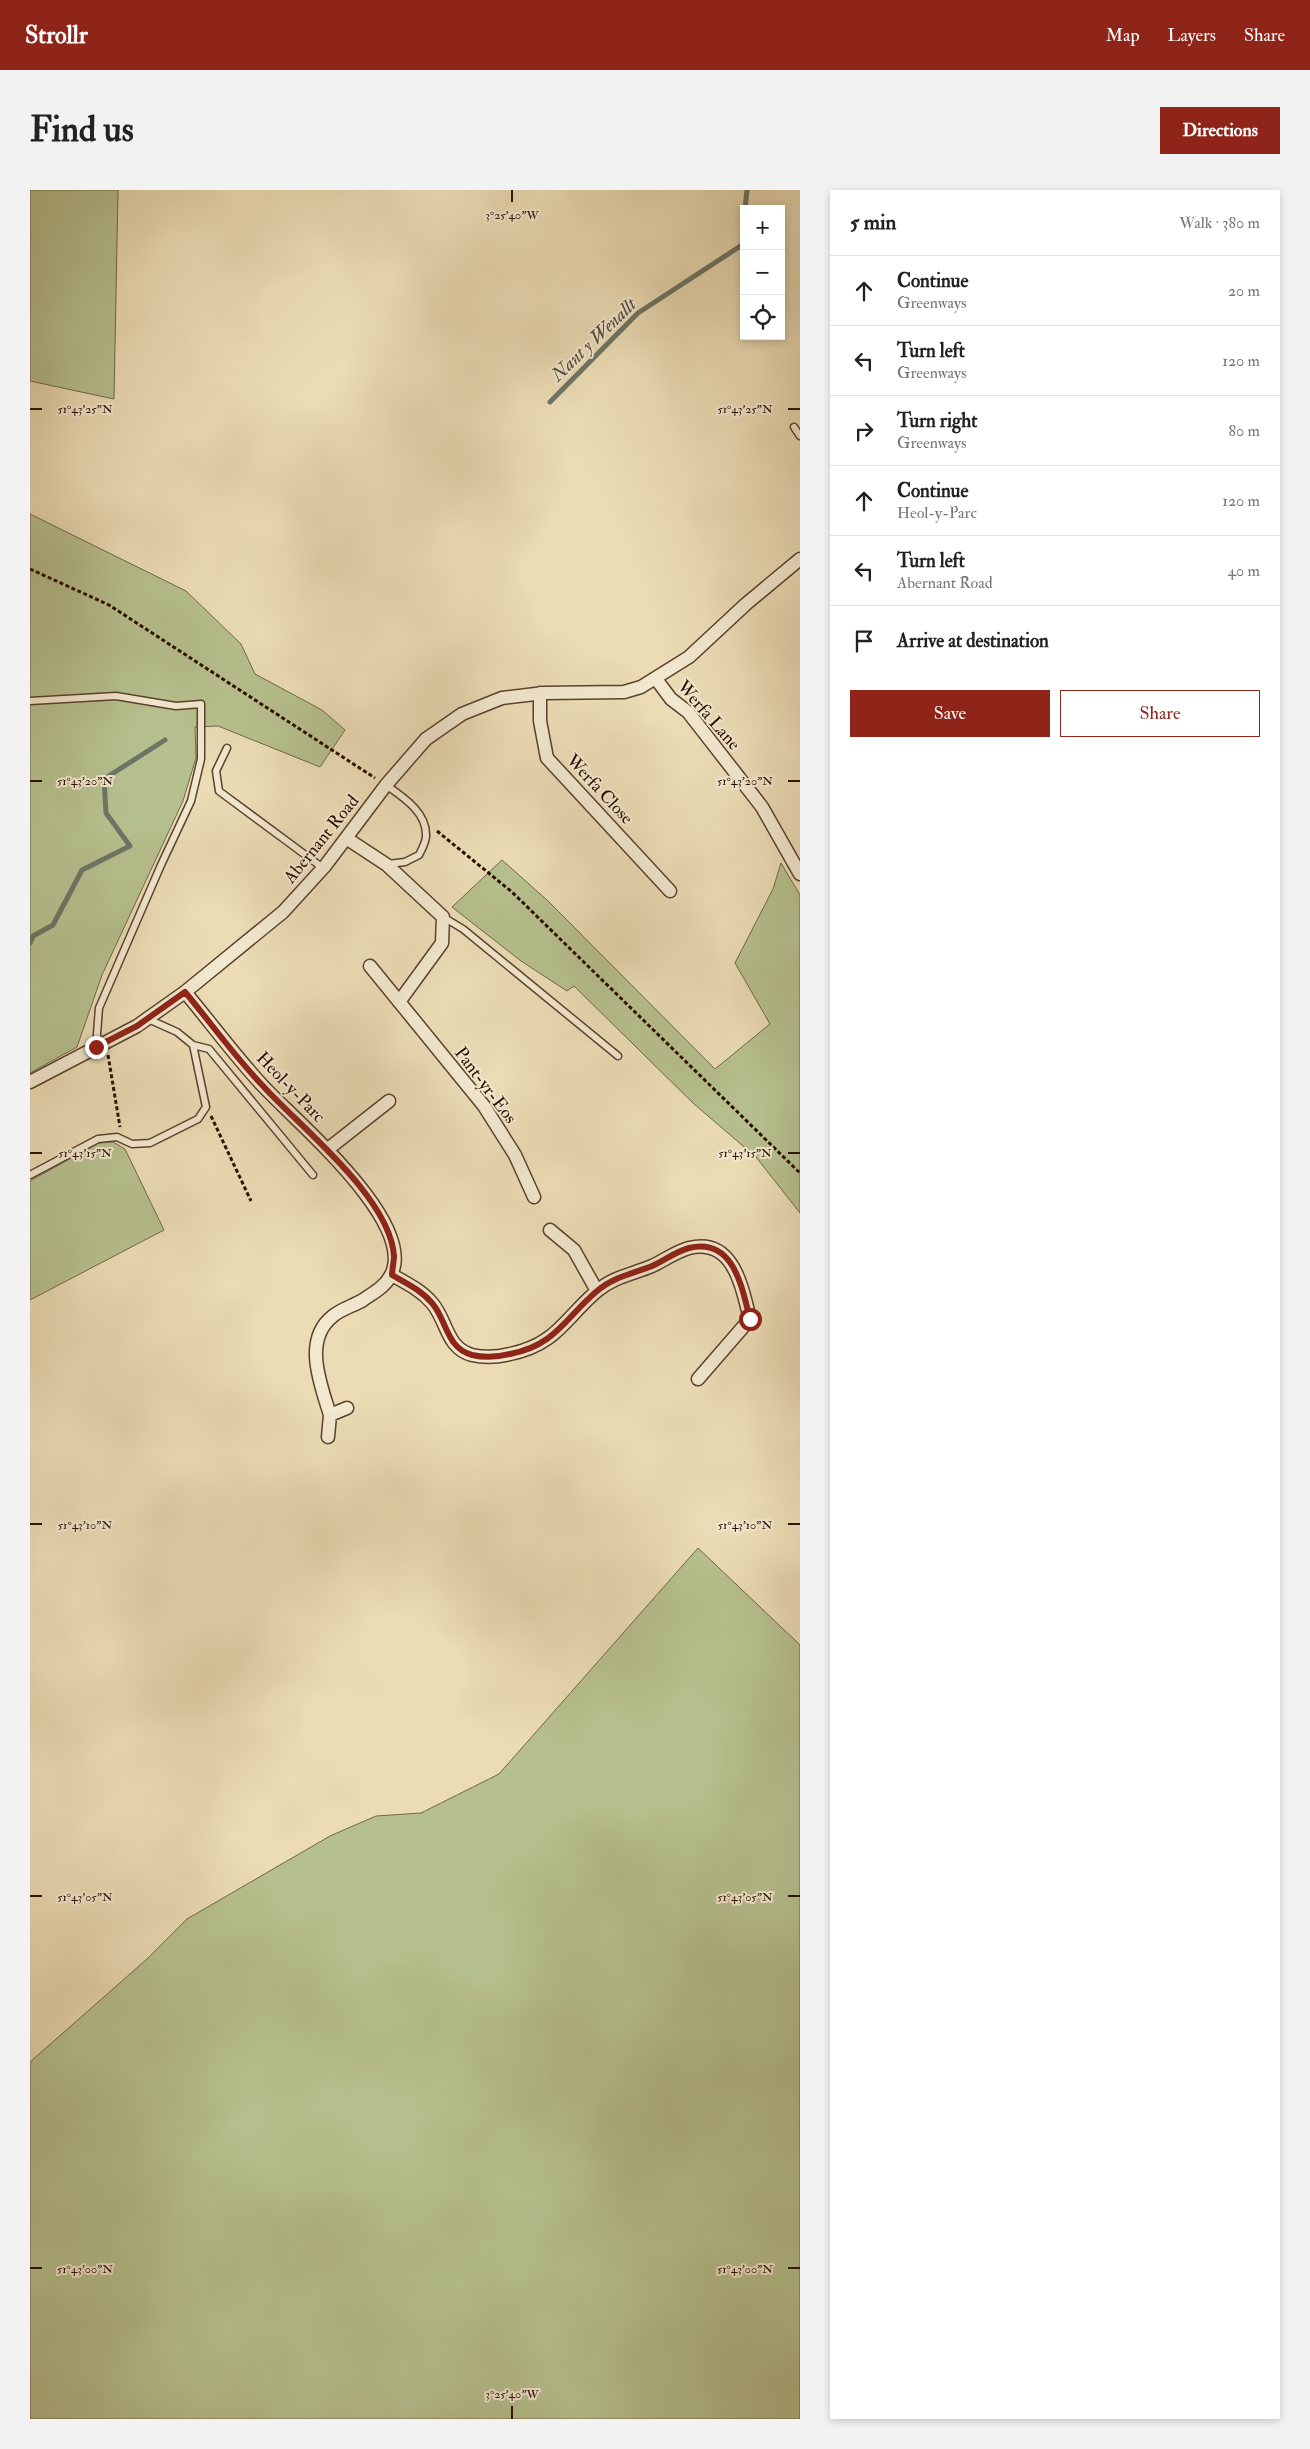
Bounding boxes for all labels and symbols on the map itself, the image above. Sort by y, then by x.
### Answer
text: 3°25'40"W [485,208,539,223]
water label: Nant y Wenallt [545,292,643,387]
text: 51°43'25"N [57,402,113,417]
text: 51°43'25"N [717,402,773,417]
street label: Werfa Lane [671,675,746,755]
street label: Werfa Close [561,749,638,830]
text: 51°43'20"N [57,774,113,789]
text: 51°43'20"N [717,774,773,789]
street label: Abernant Road [278,790,364,889]
route end [85,1036,108,1059]
street label: Pant-yr-Eos [449,1042,522,1128]
street label: Heol-y-Parc [251,1047,330,1128]
text: 51°43'15"N [58,1146,112,1161]
text: 51°43'15"N [718,1146,772,1161]
route start [739,1308,762,1331]
text: 51°43'10"N [58,1518,112,1533]
text: 51°43'10"N [718,1518,772,1533]
text: 51°43'05"N [57,1890,113,1905]
text: 51°43'05"N [717,1890,773,1905]
text: 51°43'00"N [57,2262,113,2277]
text: 51°43'00"N [717,2262,773,2277]
text: 3°25'40"W [485,2387,539,2402]

